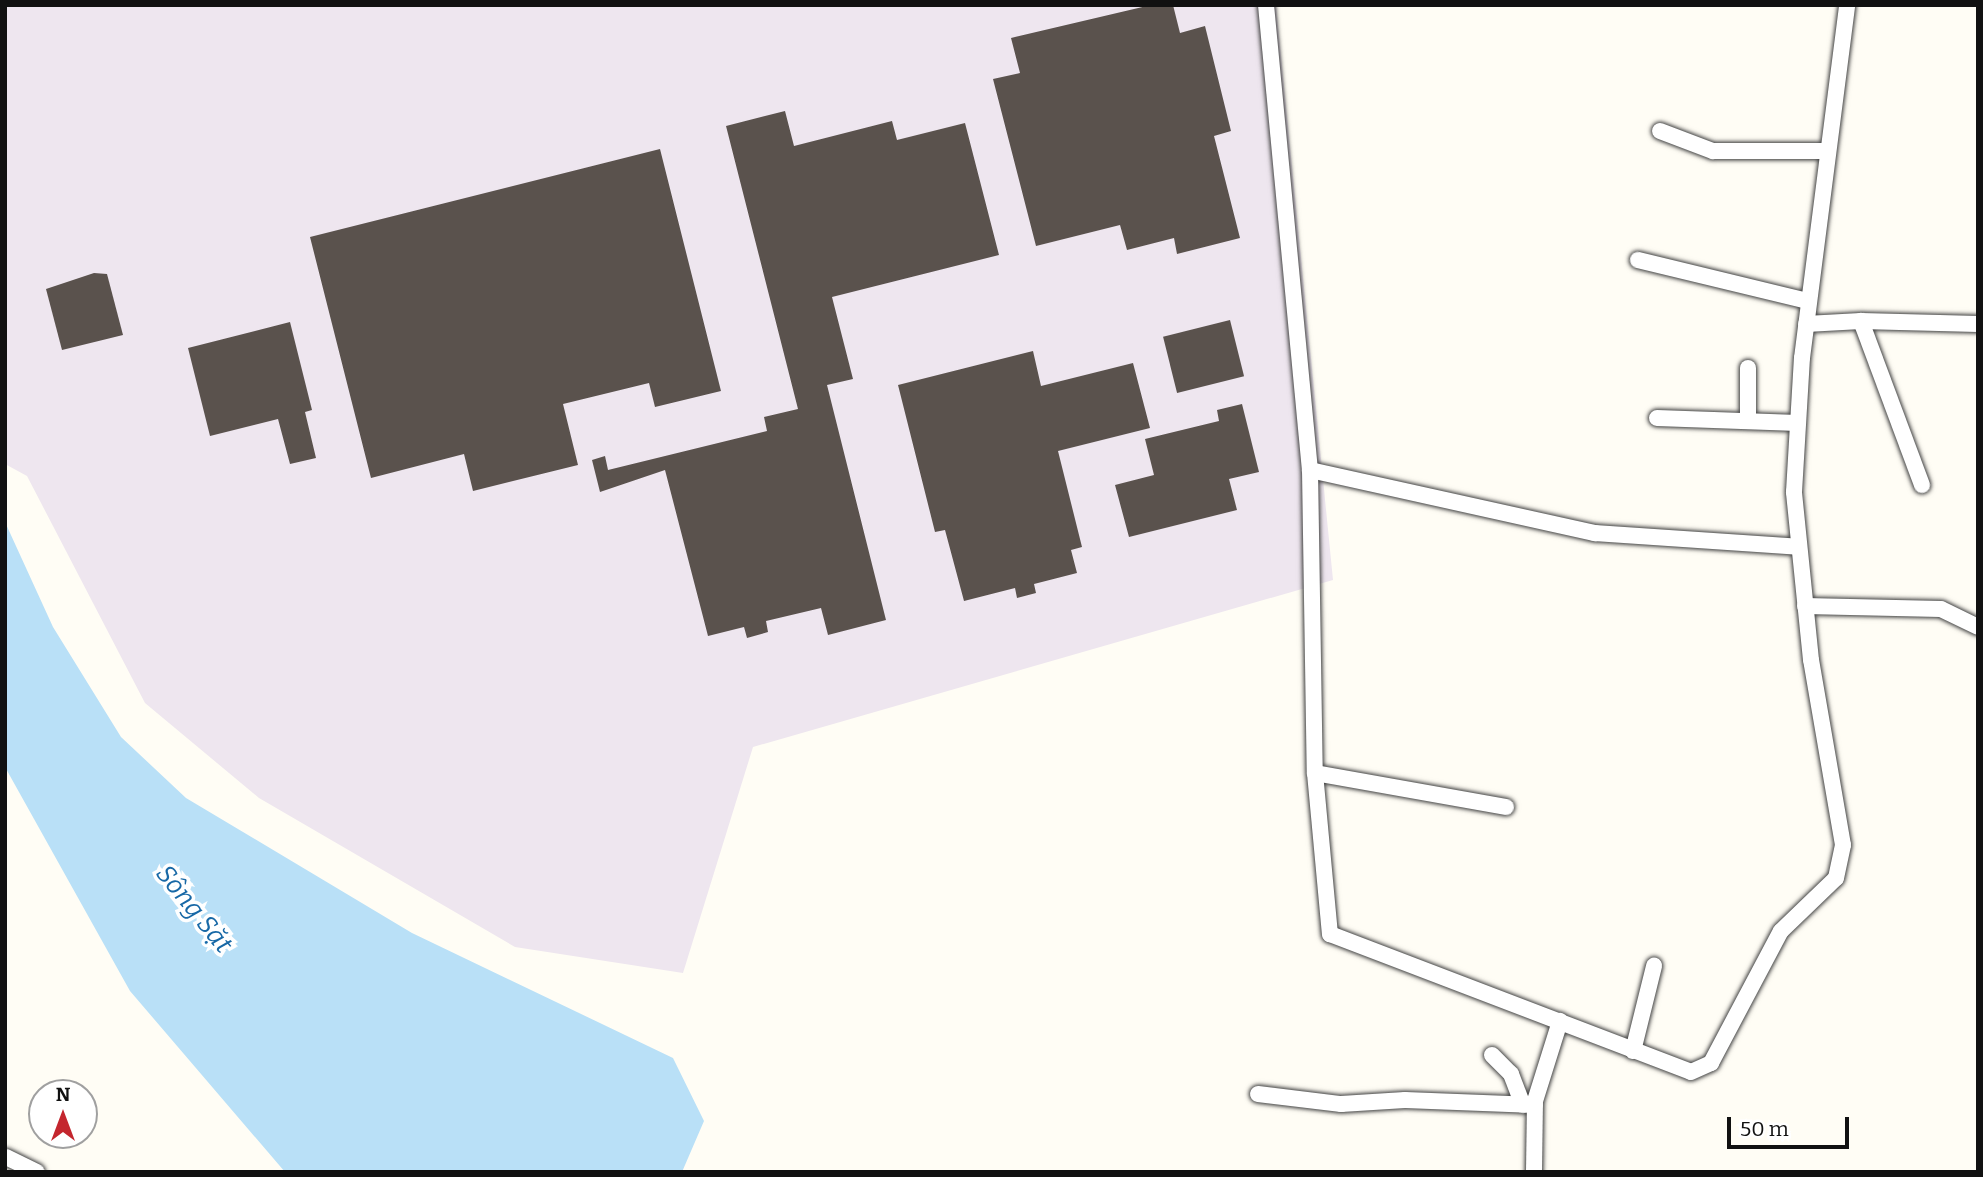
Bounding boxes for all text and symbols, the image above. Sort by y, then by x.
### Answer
water label: Sông Sặt [149,859,239,959]
north arrow [28,1079,98,1149]
text: N [56,1083,70,1106]
scale bar [1731,1104,1854,1148]
text: 50 m [1740,1116,1789,1142]

